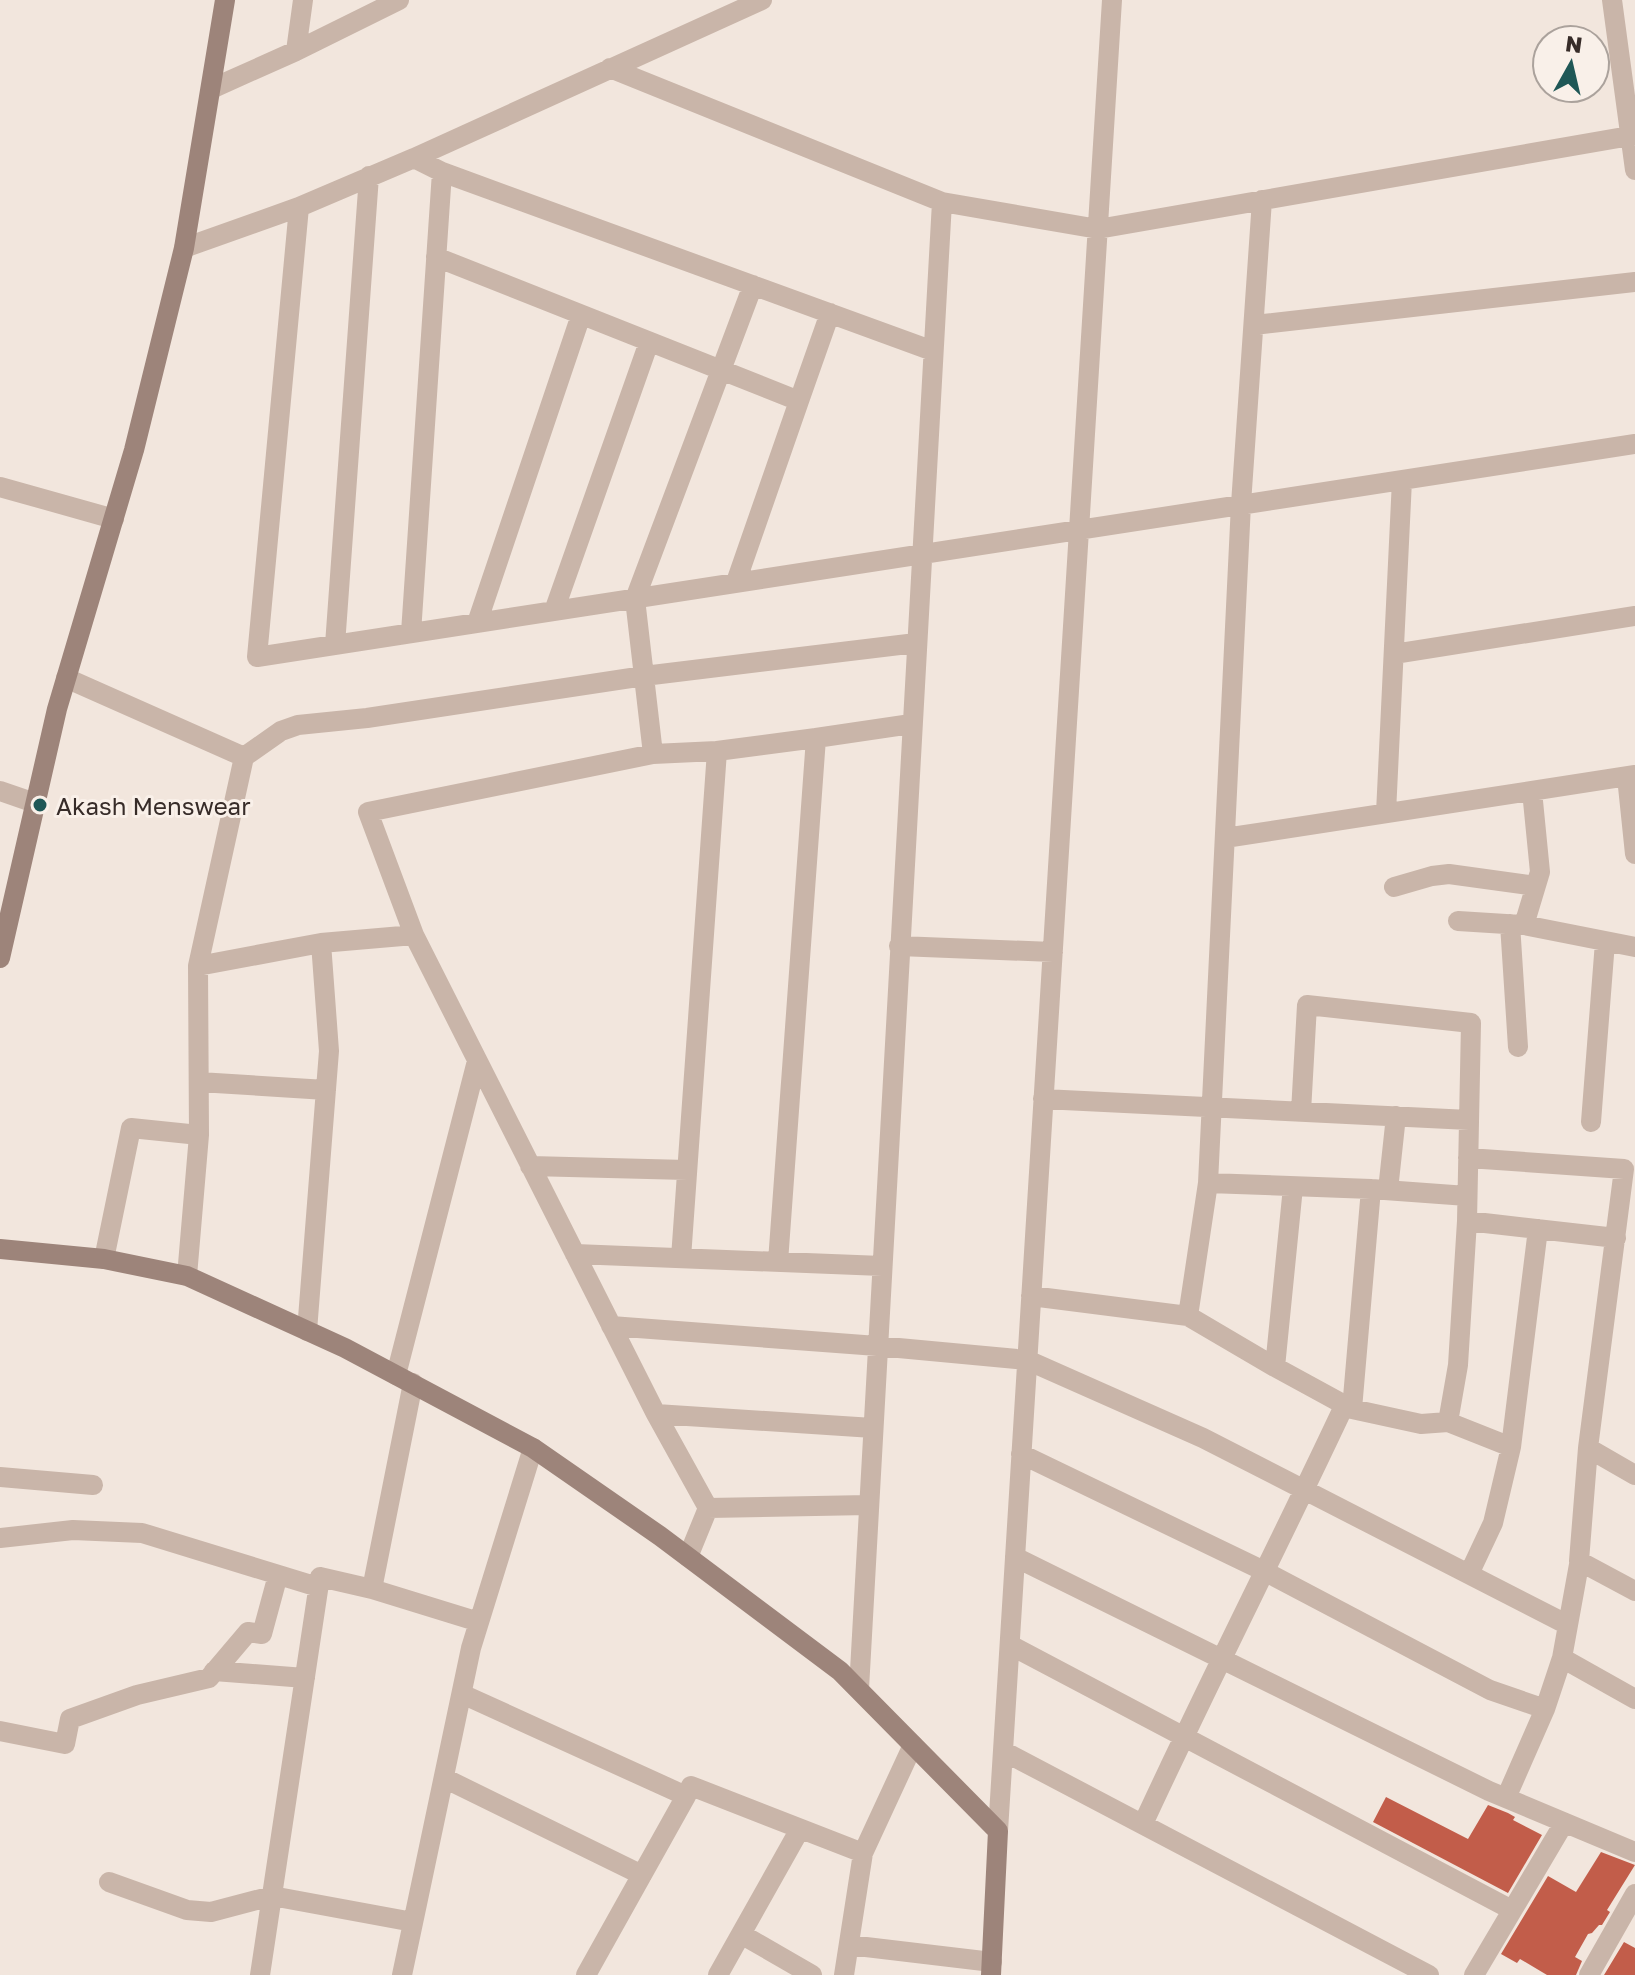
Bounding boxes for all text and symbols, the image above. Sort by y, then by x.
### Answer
north arrow [1531,24,1611,104]
text: N [1564,29,1584,58]
place label: Akash Menswear [56,791,251,820]
marker: Akash Menswear [31,796,49,814]

